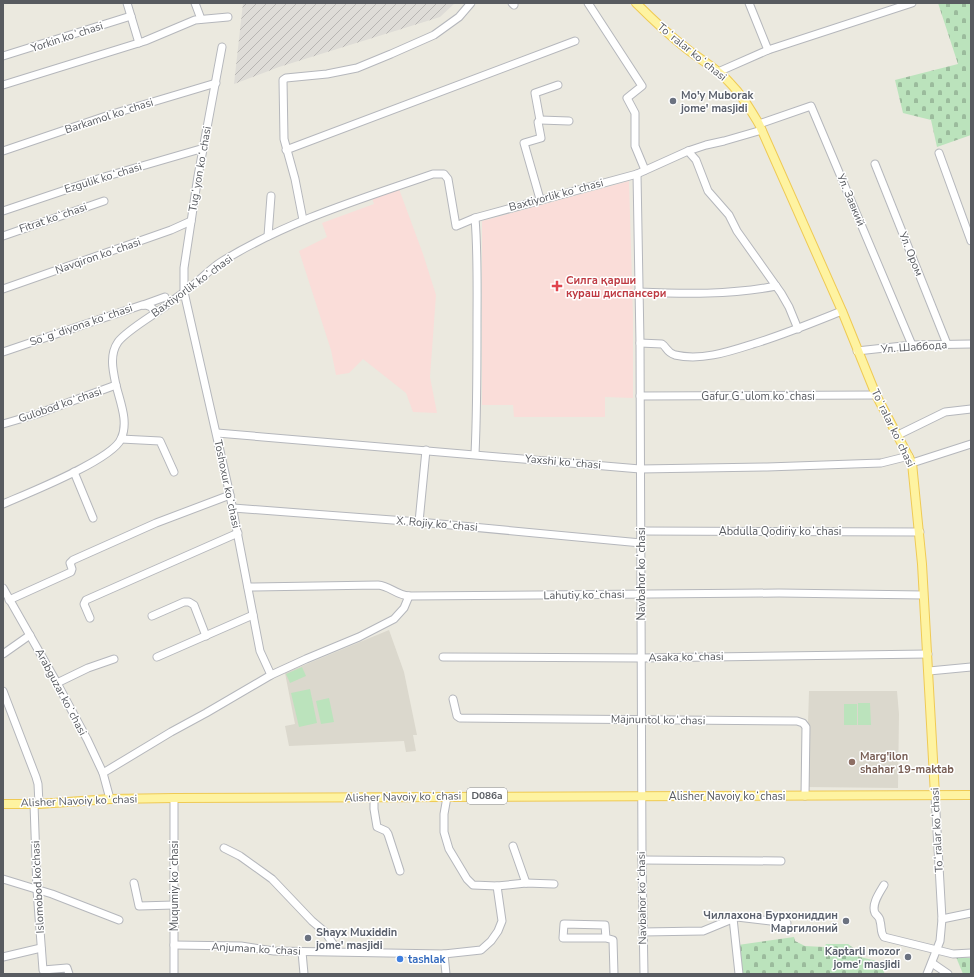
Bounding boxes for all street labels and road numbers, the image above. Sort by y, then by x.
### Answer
street label: Yorkin koʻchasi [28,18,105,56]
street label: Toʻralar koʻchasi [654,19,730,85]
street label: Barkamol koʻchasi [63,95,155,137]
street label: Tugʻyon koʻchasi [185,125,215,213]
street label: Ezgulik koʻchasi [62,159,144,197]
street label: Ул. Завкий [833,171,869,228]
street label: Baxtiyorlik koʻchasi [507,175,605,215]
street label: Fitrat koʻchasi [17,199,89,237]
street label: Ул. Ором [895,229,927,278]
street label: Navqiron koʻchasi [53,234,143,278]
street label: Baxtiyorlik koʻchasi [148,251,236,321]
street label: Soʻgʻdiyona koʻchasi [28,300,134,350]
street label: Ул. Шаббода [879,337,948,357]
street label: Gulobod koʻchasi [16,384,104,426]
street label: Toʻralar koʻchasi [868,387,918,469]
street label: Gafur Gʻulom koʻchasi [701,389,815,404]
street label: Toshoxur koʻchasi [210,438,244,530]
street label: Yaxshi koʻchasi [523,451,602,473]
street label: X. Rojiy koʻchasi [396,513,478,535]
street label: Abdulla Qodiriy koʻchasi [719,524,841,539]
street label: Navbahor koʻchasi [634,528,649,620]
street label: Lahutiy koʻchasi [543,587,625,603]
street label: Arabguzar koʻchasi [32,646,90,738]
street label: Asaka koʻchasi [648,649,724,665]
street label: Majnuntol koʻchasi [611,712,705,728]
street label: Toʻralar koʻchasi [927,787,947,873]
street label: Alisher Navoiy koʻchasi [345,788,461,806]
road number: D086a [467,788,507,804]
street label: Alisher Navoiy koʻchasi [669,789,785,804]
street label: Alisher Navoiy koʻchasi [20,791,138,811]
street label: Islomobod ko‘chasi [28,840,48,934]
street label: Muqumiy koʻchasi [167,841,182,931]
street label: Navbahor koʻchasi [634,851,650,945]
street label: Anjuman koʻchasi [211,939,301,959]

